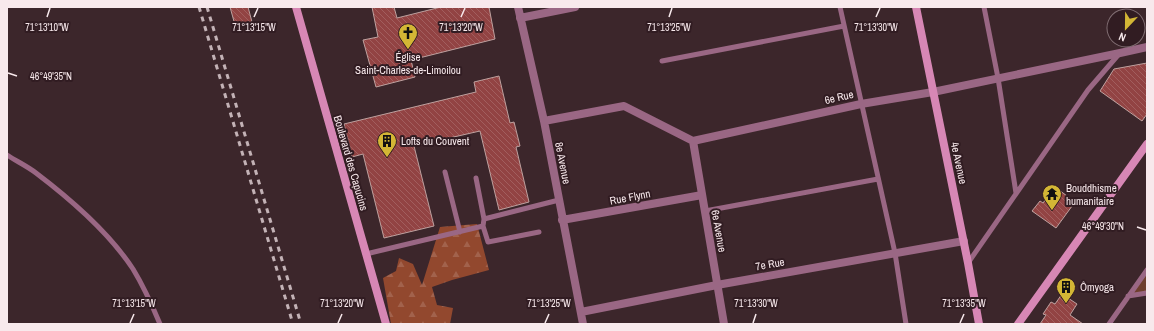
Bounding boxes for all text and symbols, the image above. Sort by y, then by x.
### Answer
north arrow [1106,8,1146,48]
text: 71°13'10"W [25,21,69,34]
text: 71°13'15"W [232,21,276,34]
text: 71°13'20"W [439,21,483,34]
text: 71°13'25"W [647,21,691,34]
text: 71°13'30"W [854,21,898,34]
church icon: Église Saint-Charles-de-Limoilou [397,22,419,50]
text: N [1117,30,1128,45]
place label: Église Saint-Charles-de-Limoilou [355,50,461,77]
text: 46°49'35"N [30,70,72,83]
street label: 6e Rue [823,87,855,107]
street label: Boulevard des Capucins [331,114,371,213]
building icon: Lofts du Couvent [376,130,398,158]
place label: Lofts du Couvent [401,134,470,148]
street label: 8e Avenue [552,141,574,185]
street label: 4e Avenue [948,141,970,185]
place label: Bouddhisme humanitaire [1066,181,1117,208]
temple icon: Bouddhisme humanitaire [1041,183,1063,211]
street label: Rue Flynn [608,186,652,208]
street label: 6e Avenue [708,209,730,253]
text: 46°49'30"N [1082,220,1124,233]
street label: 7e Rue [754,255,786,273]
building icon: Ômyoga [1055,276,1077,304]
place label: Ômyoga [1080,280,1114,294]
text: 71°13'15"W [112,297,156,310]
text: 71°13'20"W [320,297,364,310]
text: 71°13'25"W [527,297,571,310]
text: 71°13'30"W [734,297,778,310]
text: 71°13'35"W [942,297,986,310]

